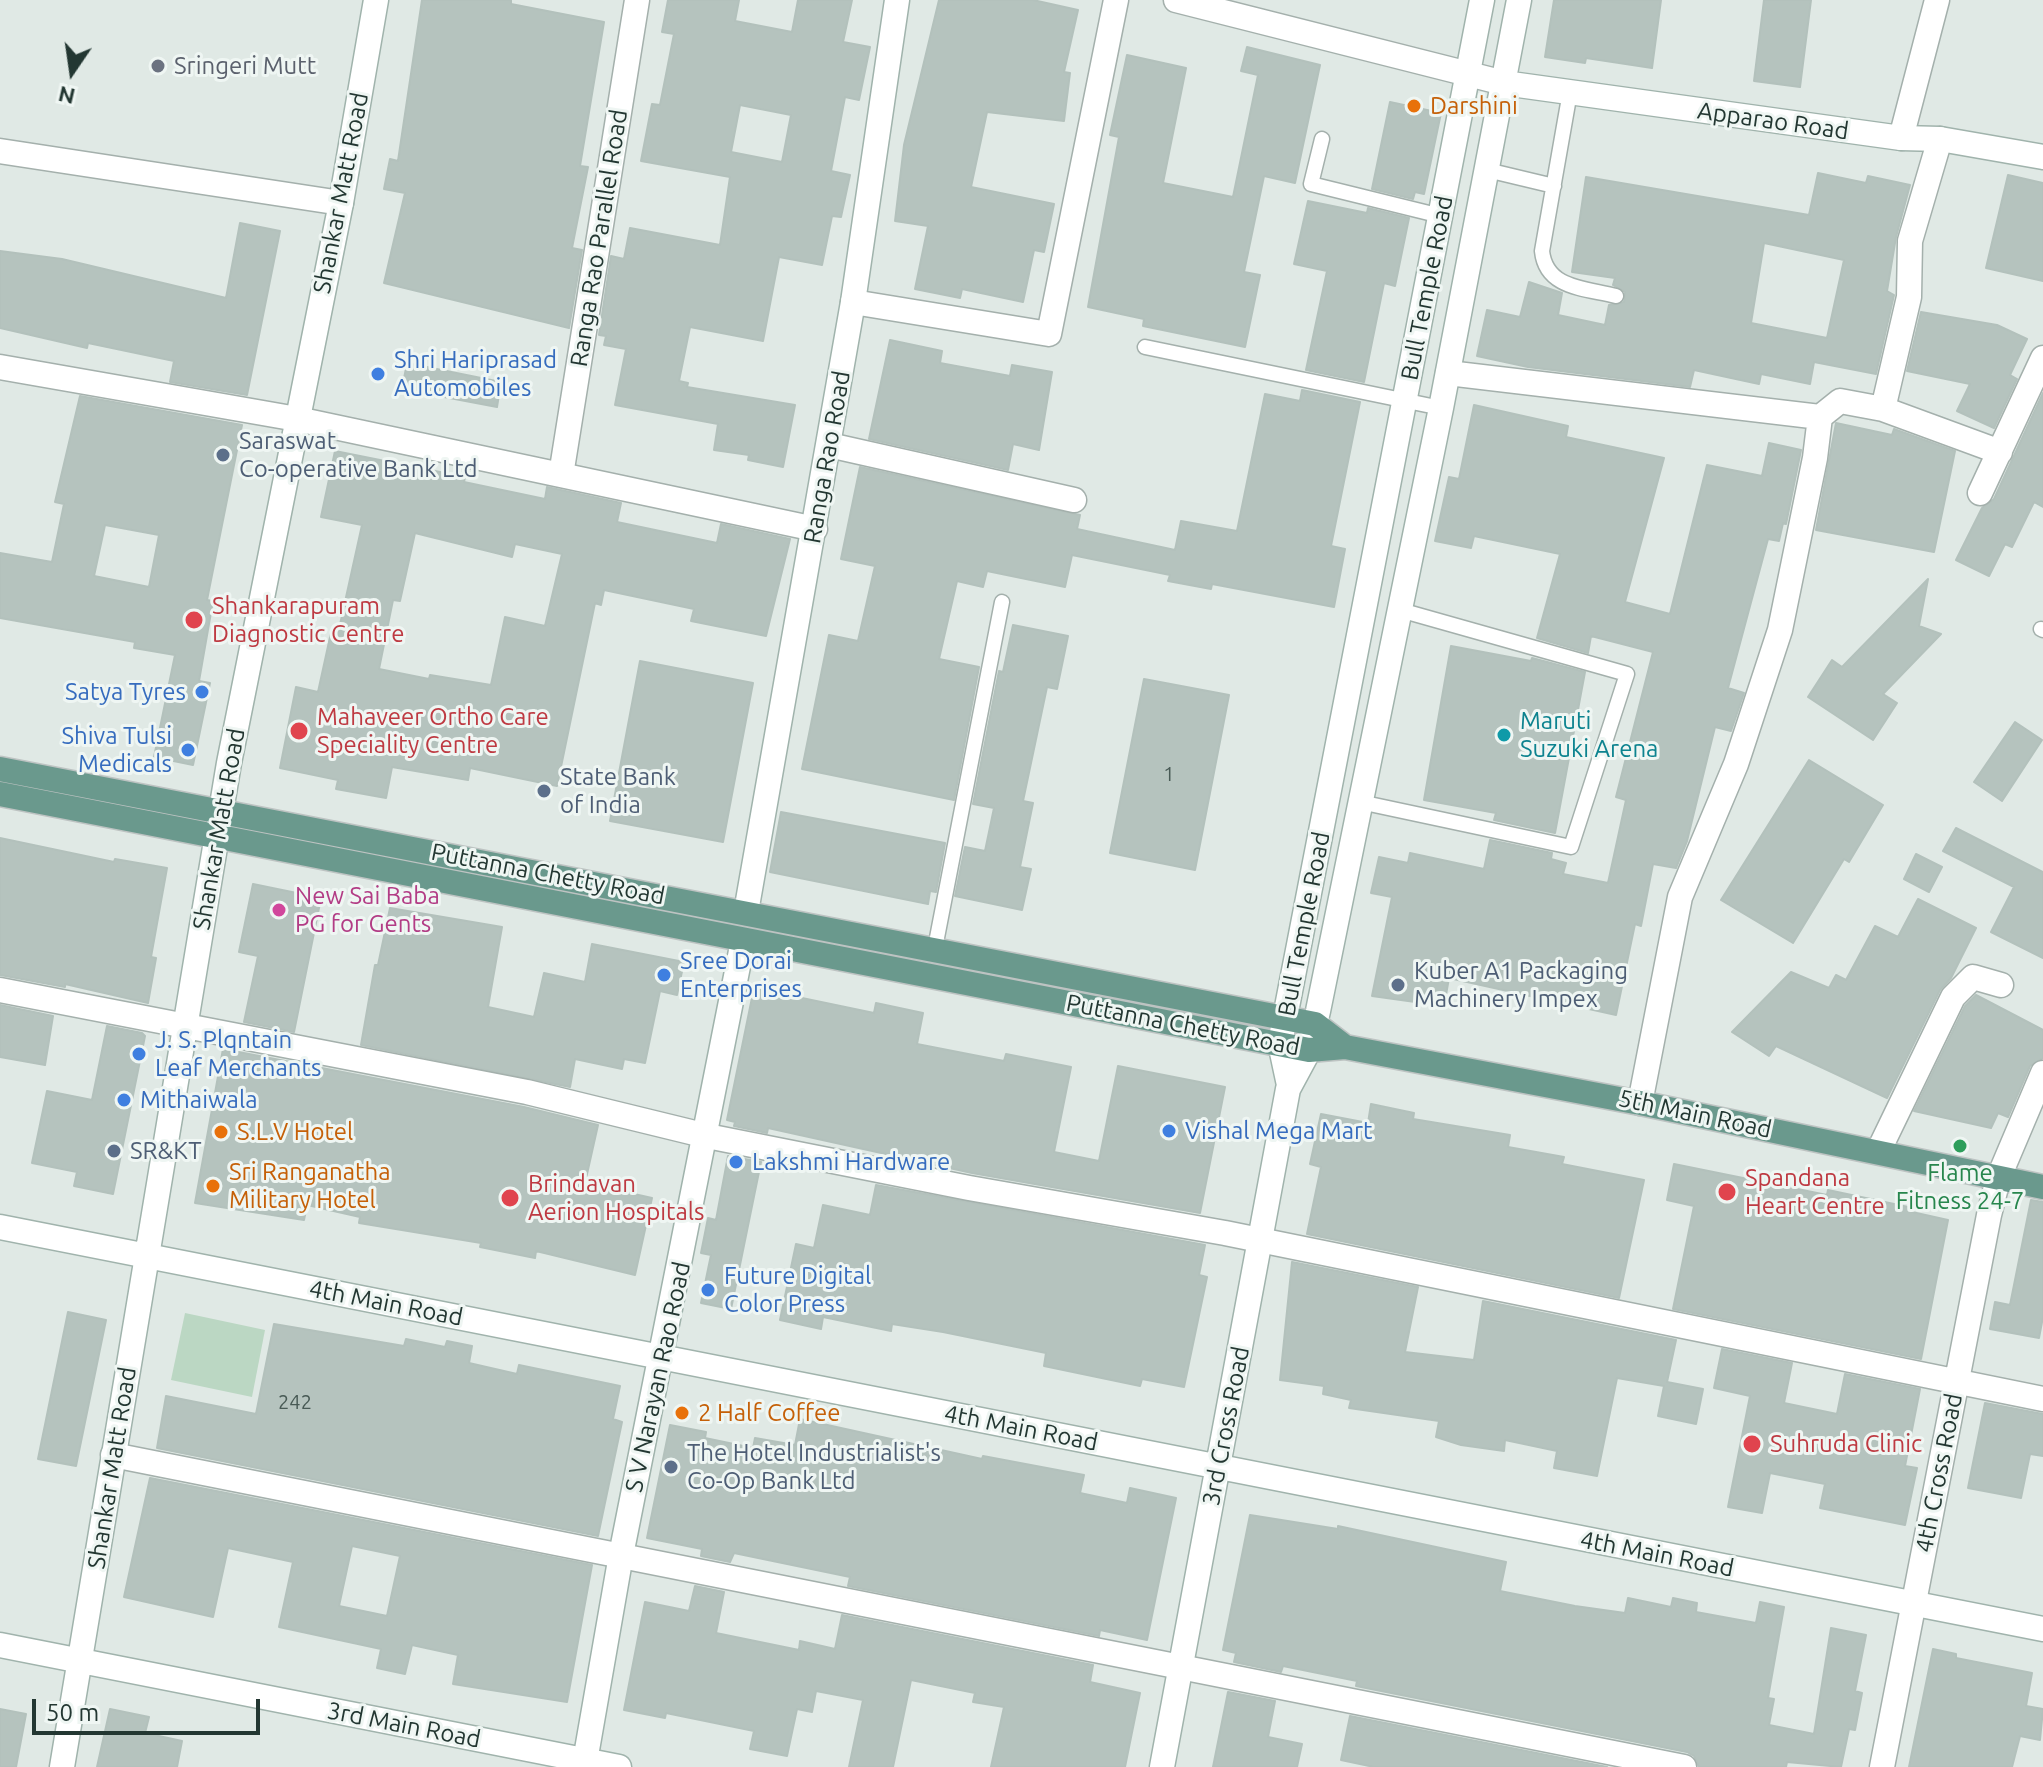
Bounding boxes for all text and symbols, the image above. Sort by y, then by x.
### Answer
north arrow [32,32,112,112]
place label: Sringeri Mutt [174,52,316,80]
marker: Sringeri Mutt [149,57,167,75]
text: N [56,82,77,110]
street label: Shankar Matt Road [307,90,375,296]
place label: Darshini [1430,92,1518,120]
street label: Apparao Road [1696,96,1850,146]
marker: Darshini [1405,97,1423,115]
street label: Ranga Rao Parallel Road [564,107,634,369]
street label: Bull Temple Road [1395,193,1459,383]
place label: Shri Hariprasad Automobiles [394,346,557,402]
marker: Shri Hariprasad Automobiles [369,365,387,383]
street label: Ranga Rao Road [798,368,856,546]
place label: Saraswat Co-operative Bank Ltd [239,427,478,483]
marker: Saraswat Co-operative Bank Ltd [214,446,232,464]
place label: Shankarapuram Diagnostic Centre [212,592,404,648]
marker: Shankarapuram Diagnostic Centre [183,609,205,631]
place label: Satya Tyres [65,678,186,706]
marker: Satya Tyres [193,683,211,701]
place label: Mahaveer Ortho Care Speciality Centre [317,703,549,759]
place label: Maruti Suzuki Arena [1520,707,1658,763]
marker: Mahaveer Ortho Care Speciality Centre [288,720,310,742]
place label: Shiva Tulsi Medicals [62,722,172,778]
street label: Shankar Matt Road [187,726,251,932]
marker: Maruti Suzuki Arena [1495,726,1513,744]
marker: Shiva Tulsi Medicals [179,741,197,759]
house number: 1 [1163,762,1175,786]
place label: State Bank of India [560,763,676,819]
marker: State Bank of India [535,782,553,800]
street label: Bull Temple Road [1272,829,1336,1019]
street label: Puttanna Chetty Road [429,837,667,911]
place label: New Sai Baba PG for Gents [295,882,440,938]
marker: New Sai Baba PG for Gents [270,901,288,919]
place label: Sree Dorai Enterprises [680,947,802,1003]
place label: Kuber A1 Packaging Machinery Impex [1414,957,1628,1013]
marker: Sree Dorai Enterprises [655,966,673,984]
marker: Kuber A1 Packaging Machinery Impex [1389,976,1407,994]
street label: Puttanna Chetty Road [1064,988,1302,1062]
place label: J. S. Plqntain Leaf Merchants [155,1026,321,1082]
marker: J. S. Plqntain Leaf Merchants [130,1045,148,1063]
street label: 5th Main Road [1616,1084,1774,1144]
place label: Mithaiwala [140,1086,258,1114]
marker: Mithaiwala [115,1091,133,1109]
place label: Vishal Mega Mart [1185,1117,1373,1145]
place label: S.L.V Hotel [237,1118,353,1146]
marker: Vishal Mega Mart [1160,1122,1178,1140]
marker: S.L.V Hotel [212,1123,230,1141]
place label: SR&KT [130,1137,202,1165]
marker: Flame Fitness 24-7 [1951,1137,1969,1155]
marker: SR&KT [105,1142,123,1160]
place label: Lakshmi Hardware [752,1148,950,1176]
marker: Lakshmi Hardware [727,1153,745,1171]
place label: Sri Ranganatha Military Hotel [229,1158,391,1214]
place label: Flame Fitness 24-7 [1896,1159,2024,1215]
place label: Spandana Heart Centre [1745,1164,1885,1220]
place label: Brindavan Aerion Hospitals [528,1170,704,1226]
marker: Sri Ranganatha Military Hotel [204,1177,222,1195]
marker: Spandana Heart Centre [1716,1181,1738,1203]
marker: Brindavan Aerion Hospitals [499,1187,521,1209]
street label: S V Narayan Rao Road [620,1259,696,1495]
place label: Future Digital Color Press [724,1262,871,1318]
street label: 4th Main Road [307,1274,465,1332]
marker: Future Digital Color Press [699,1281,717,1299]
street label: 3rd Cross Road [1196,1344,1256,1508]
street label: Shankar Matt Road [82,1365,142,1571]
house number: 242 [278,1390,312,1414]
street label: 4th Cross Road [1909,1391,1969,1555]
place label: 2 Half Coffee [698,1399,841,1427]
street label: 4th Main Road [942,1399,1100,1457]
marker: 2 Half Coffee [673,1404,691,1422]
place label: Suhruda Clinic [1770,1430,1922,1458]
marker: Suhruda Clinic [1741,1433,1763,1455]
place label: The Hotel Industrialist's Co-Op Bank Ltd [687,1439,941,1495]
marker: The Hotel Industrialist's Co-Op Bank Ltd [662,1458,680,1476]
street label: 4th Main Road [1578,1525,1736,1583]
scale bar [36,1683,264,1733]
street label: 3rd Main Road [325,1696,483,1754]
text: 50 m [46,1699,99,1726]

